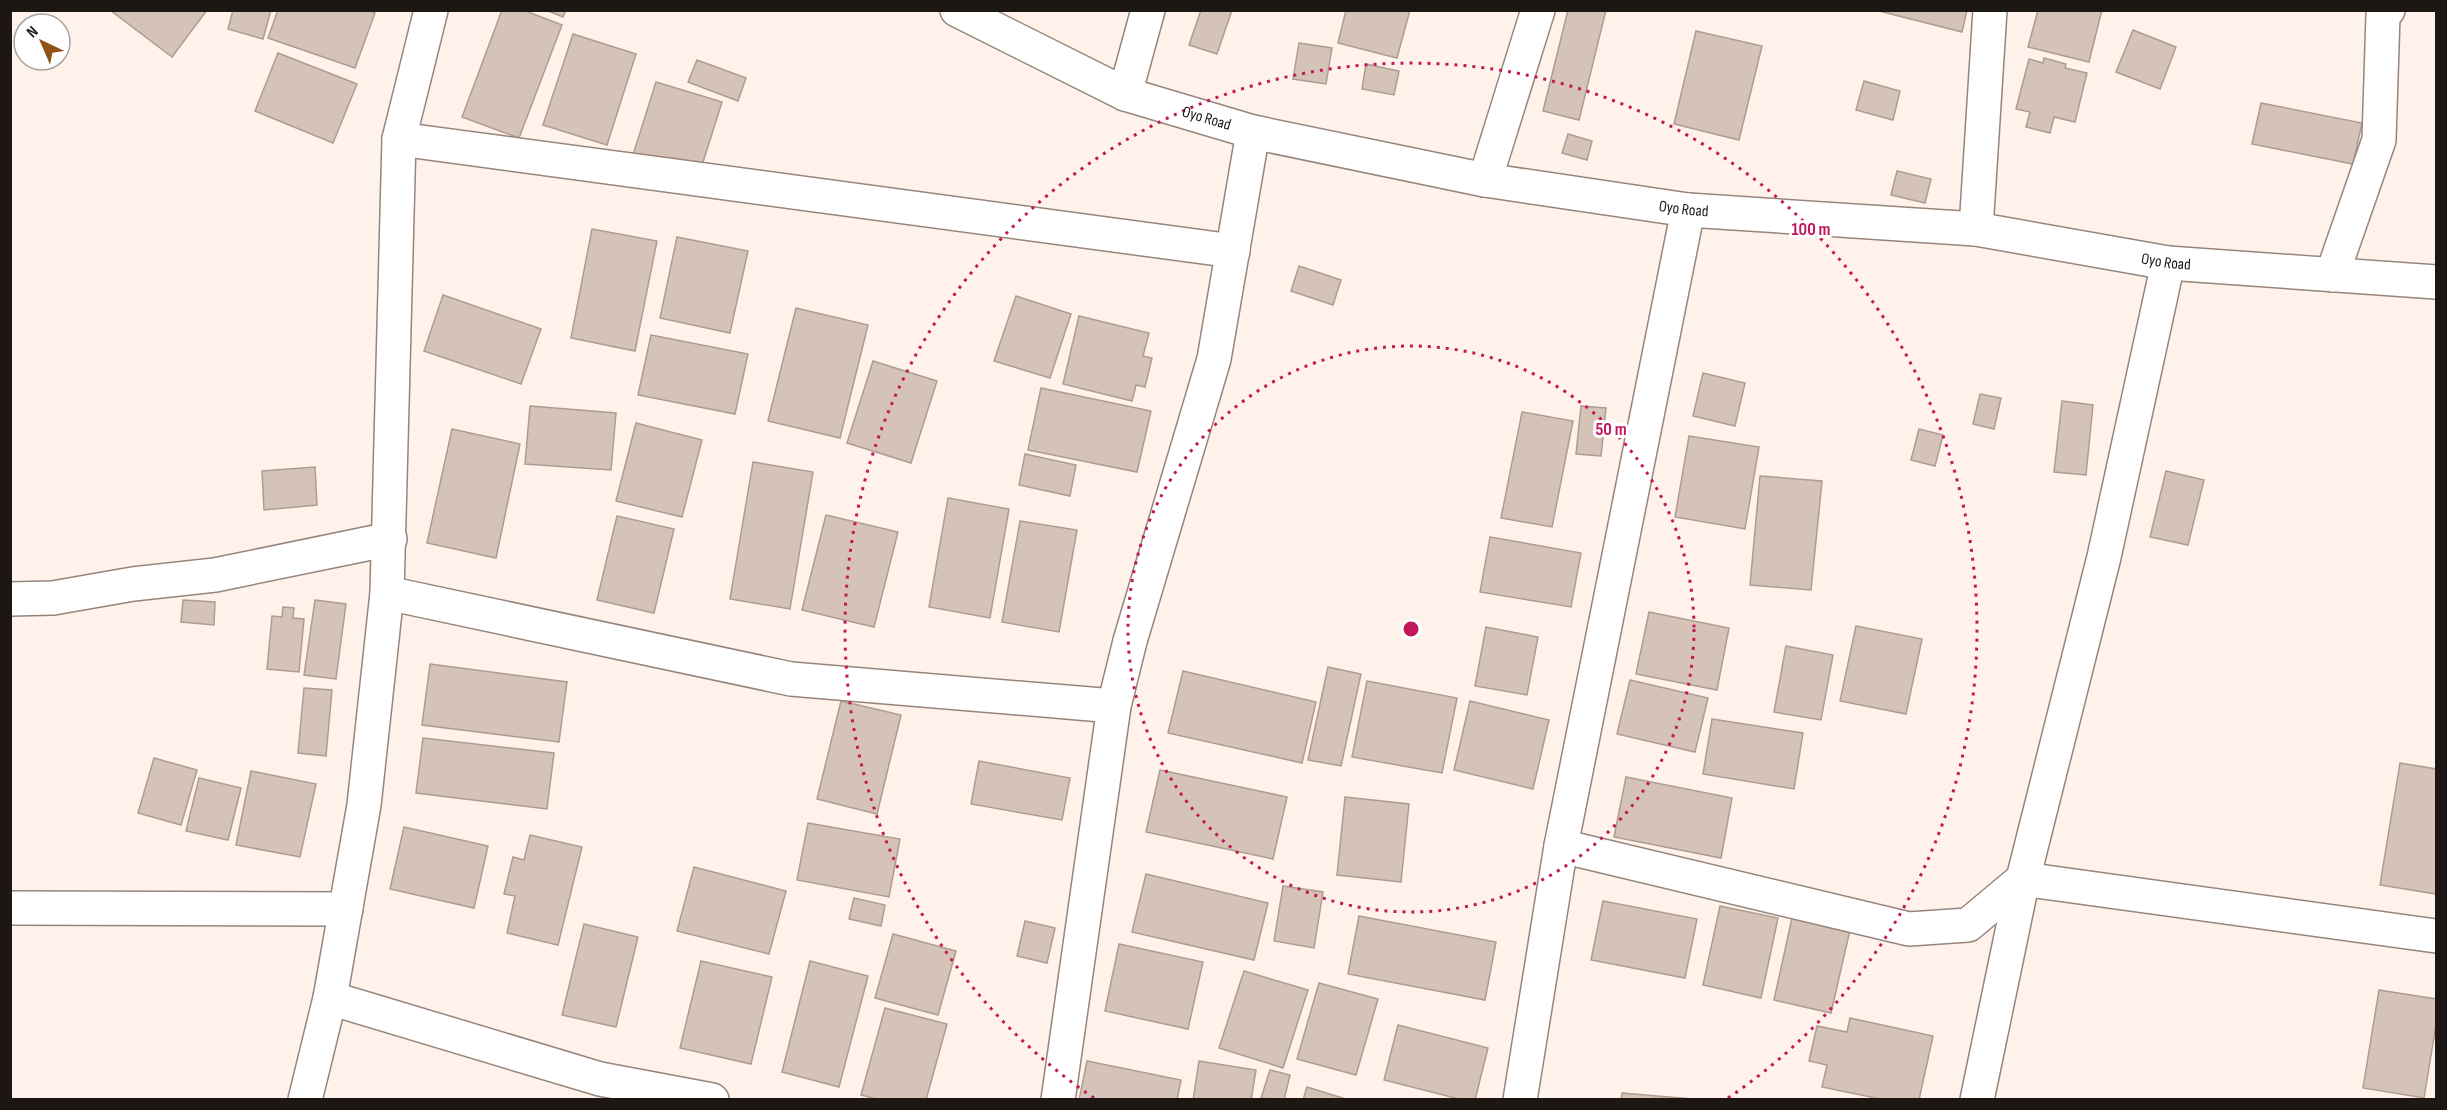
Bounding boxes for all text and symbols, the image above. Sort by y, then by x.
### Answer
north arrow [12,12,72,72]
text: N [23,22,42,42]
street label: Oyo Road [1180,102,1233,134]
street label: Oyo Road [1658,196,1709,221]
text: 100 m [1792,219,1831,240]
street label: Oyo Road [2140,249,2191,274]
text: 50 m [1595,419,1627,440]
centre of rings [1401,619,1421,639]

